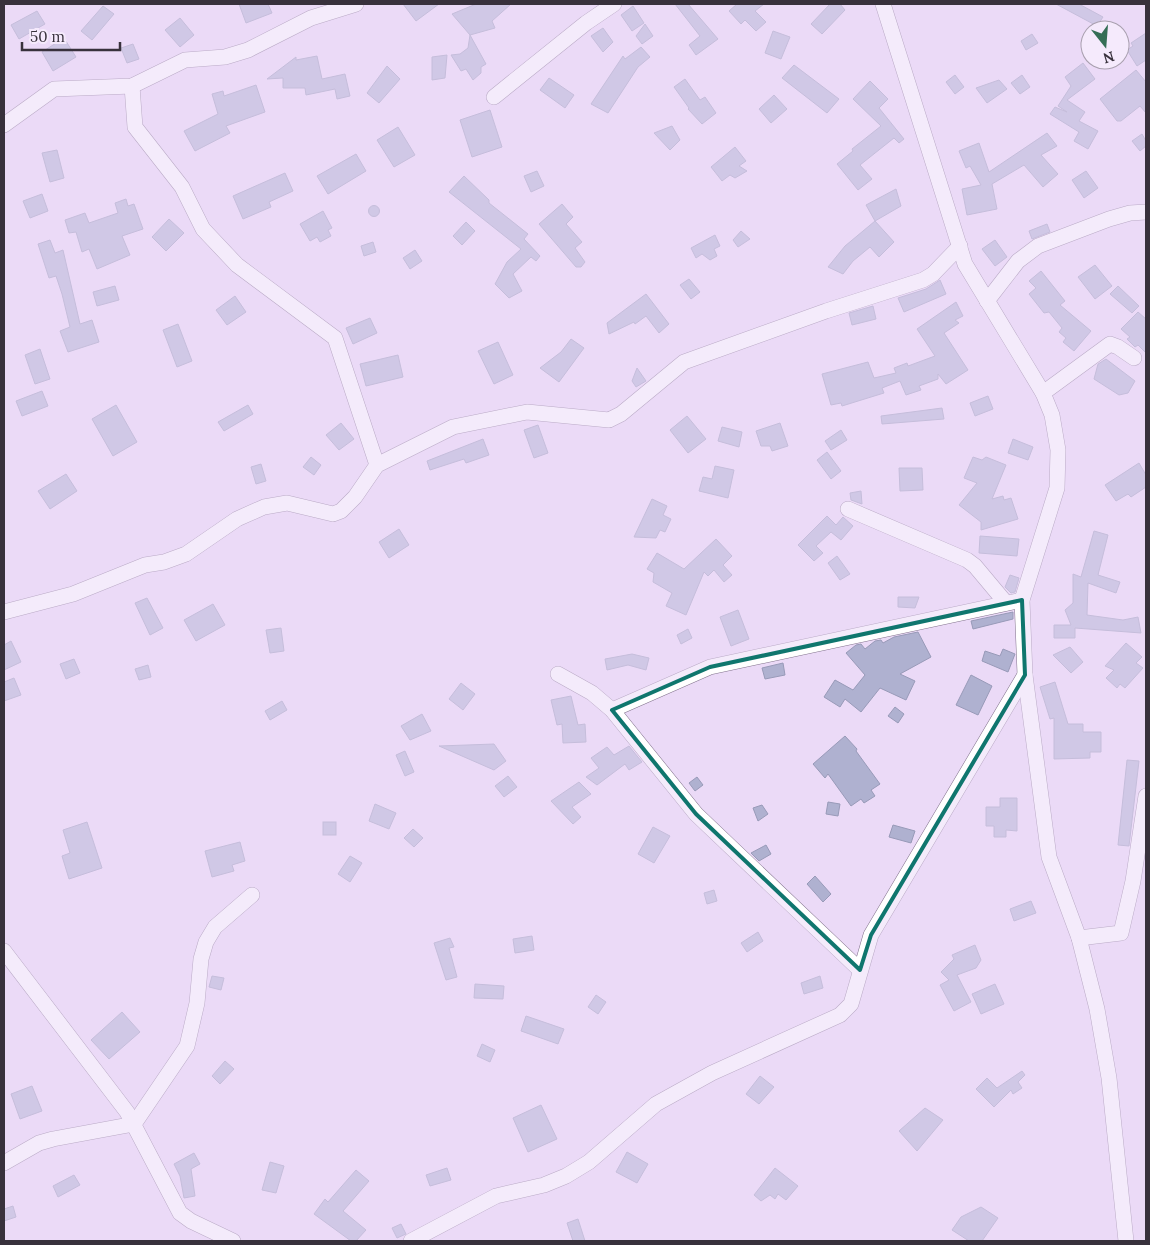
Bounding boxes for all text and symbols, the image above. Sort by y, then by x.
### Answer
scale bar [22,20,120,52]
north arrow [1080,20,1130,70]
text: 50 m [30,27,65,46]
text: N [1101,47,1117,68]

